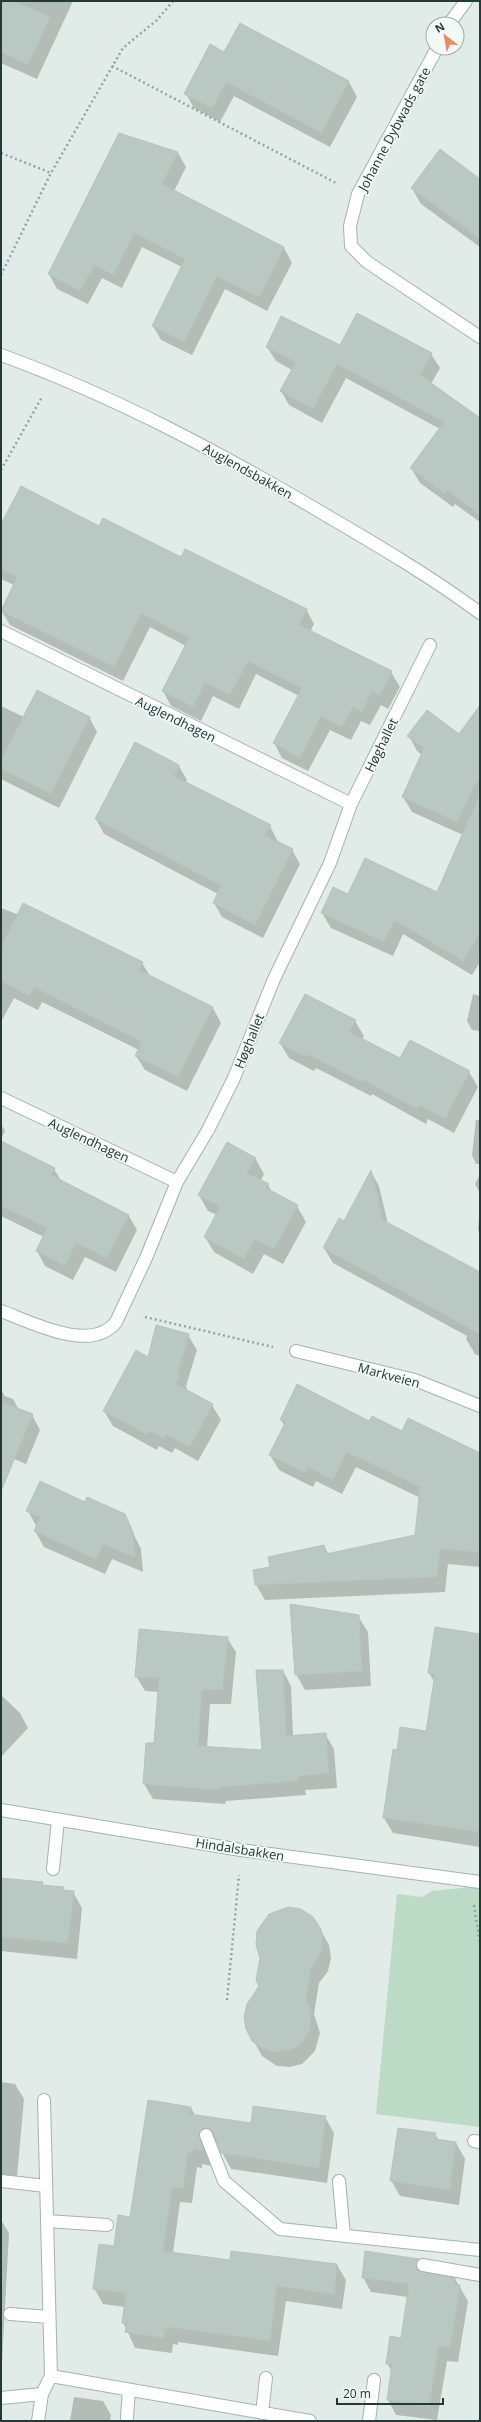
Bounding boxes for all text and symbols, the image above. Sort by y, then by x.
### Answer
north arrow [425,16,465,56]
text: N [432,18,447,36]
street label: Johanne Dybwads gate [353,64,434,196]
street label: Auglendsbakken [200,439,296,503]
street label: Auglendhagen [133,692,219,746]
street label: Høghallet [360,715,402,775]
street label: Høghallet [230,1010,268,1071]
street label: Auglendhagen [46,1113,132,1167]
street label: Markveien [356,1358,422,1392]
street label: Hindalsbakken [194,1833,286,1865]
scale bar [337,2380,443,2406]
text: 20 m [343,2385,371,2402]

